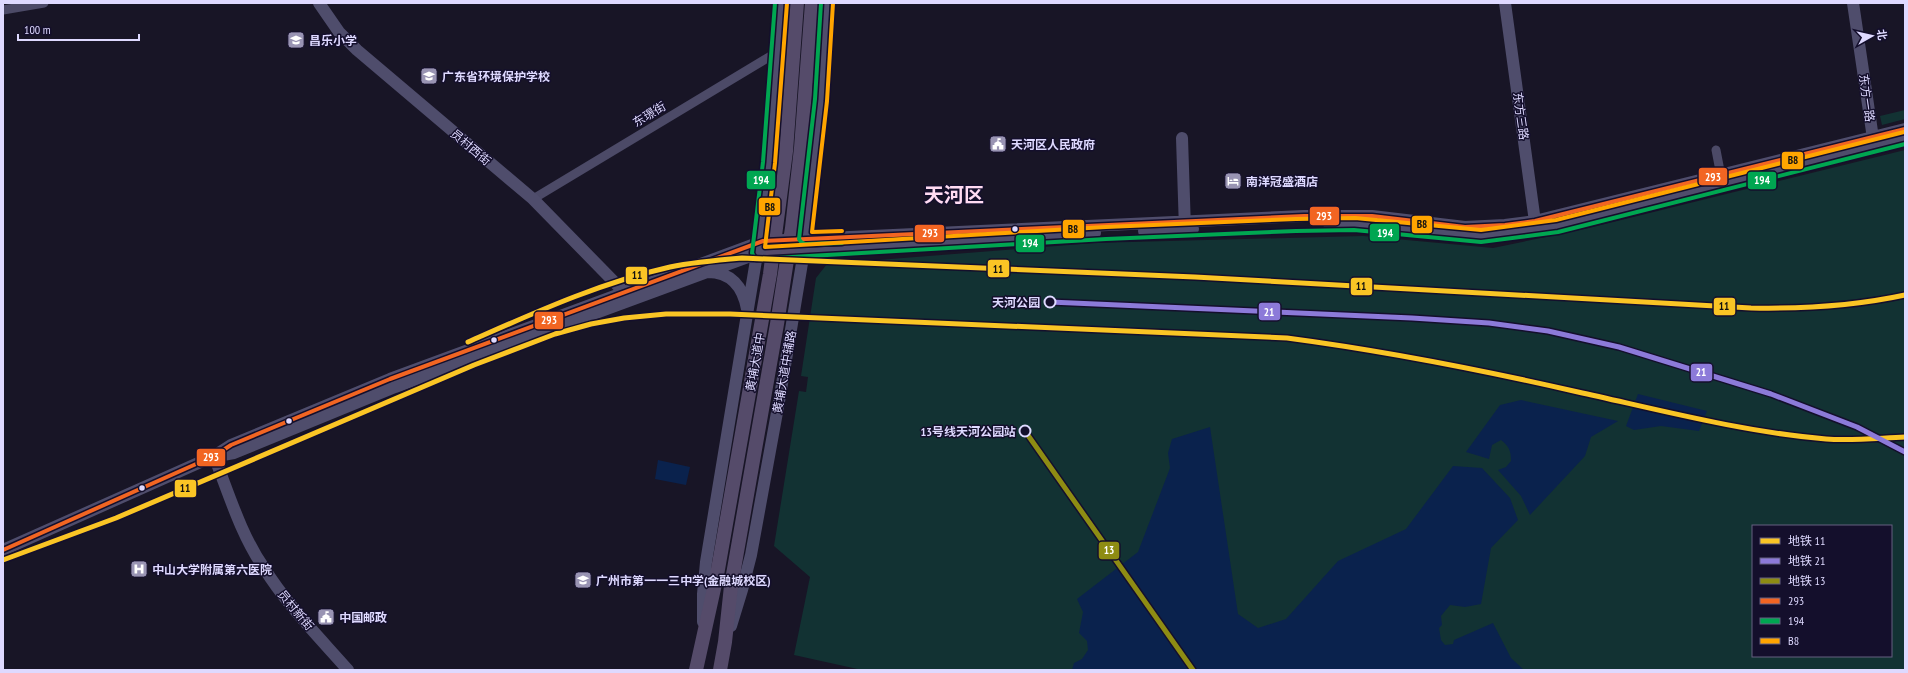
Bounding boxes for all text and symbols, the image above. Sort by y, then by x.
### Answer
scale bar [18,16,139,42]
north arrow [1852,16,1892,56]
text: 100 m [24,22,51,37]
text: 北 [1874,28,1890,41]
school or university icon: 昌乐小学 [286,30,306,50]
place label: 昌乐小学 [309,33,357,48]
school or university icon: 广东省环境保护学校 [419,66,439,86]
place label: 广东省环境保护学校 [442,69,550,84]
street label: 东方一路 [1856,73,1878,123]
street label: 东方三路 [1510,91,1532,141]
street label: 东璟街 [630,98,668,130]
street label: 员村西街 [448,126,494,168]
public building icon: 天河区人民政府 [988,134,1008,154]
place label: 天河区人民政府 [1011,137,1095,152]
line badge: B8 [1781,151,1804,170]
text: B8 [1788,153,1798,167]
line badge: 293 [1698,167,1728,186]
line badge: 194 [746,170,776,190]
text: 293 [1705,170,1721,184]
hotel icon: 南洋冠盛酒店 [1223,171,1243,191]
line badge: 194 [1747,171,1777,190]
text: 194 [753,173,770,187]
text: 194 [1754,173,1771,187]
place label: 南洋冠盛酒店 [1246,174,1318,189]
district label: 天河区 [924,182,984,208]
line badge: B8 [758,197,781,216]
text: B8 [765,200,775,214]
line badge: 293 [1309,206,1340,226]
text: 293 [1316,209,1332,223]
line badge: B8 [1411,215,1433,234]
text: B8 [1417,217,1427,231]
line badge: B8 [1062,219,1085,239]
text: B8 [1068,222,1078,236]
line badge: 194 [1369,223,1400,242]
line badge: 293 [914,224,945,243]
unlabelled marker [1010,224,1020,234]
text: 293 [922,226,938,240]
text: 194 [1377,226,1394,240]
line badge: 194 [1015,234,1045,253]
text: 194 [1022,236,1039,250]
line badge: 11 [987,259,1010,278]
text: 11 [993,262,1003,276]
line badge: 11 [625,266,648,285]
text: 11 [632,268,642,282]
line badge: 11 [1350,277,1373,296]
text: 11 [1356,279,1366,293]
place label: 天河公园 [992,295,1040,310]
marker: 天河公园 [1043,295,1057,309]
line badge: 11 [1713,297,1736,316]
text: 11 [1719,299,1729,313]
line badge: 21 [1258,302,1281,321]
text: 21 [1264,305,1274,319]
line badge: 293 [534,311,564,330]
text: 293 [541,313,557,327]
street label: 黄埔大道中辅路 [769,329,799,415]
street label: 黄埔大道中 [742,331,768,393]
unlabelled marker [489,335,499,345]
line badge: 21 [1690,363,1713,382]
text: 21 [1696,365,1706,379]
unlabelled marker [284,416,294,426]
place label: 13号线天河公园站 [921,424,1016,439]
marker: 13号线天河公园站 [1018,424,1032,438]
line badge: 293 [196,448,226,467]
text: 293 [203,450,219,464]
line badge: 11 [174,479,197,498]
text: 11 [180,481,190,495]
unlabelled marker [137,483,147,493]
legend [1752,525,1892,657]
text: 地铁 11 [1788,533,1825,548]
line badge: 13 [1098,541,1120,560]
text: 13 [1104,543,1114,557]
text: 地铁 21 [1788,553,1825,568]
hospital icon: 中山大学附属第六医院 [129,559,149,579]
place label: 中山大学附属第六医院 [152,562,272,577]
school or university icon: 广州市第一一三中学(金融城校区) [573,570,593,590]
place label: 广州市第一一三中学(金融城校区) [596,573,771,588]
text: 地铁 13 [1788,573,1825,588]
street label: 员村新街 [275,587,317,633]
text: 293 [1788,593,1804,608]
public building icon: 中国邮政 [316,607,336,627]
place label: 中国邮政 [339,610,387,625]
text: 194 [1788,613,1805,628]
text: B8 [1788,633,1799,648]

